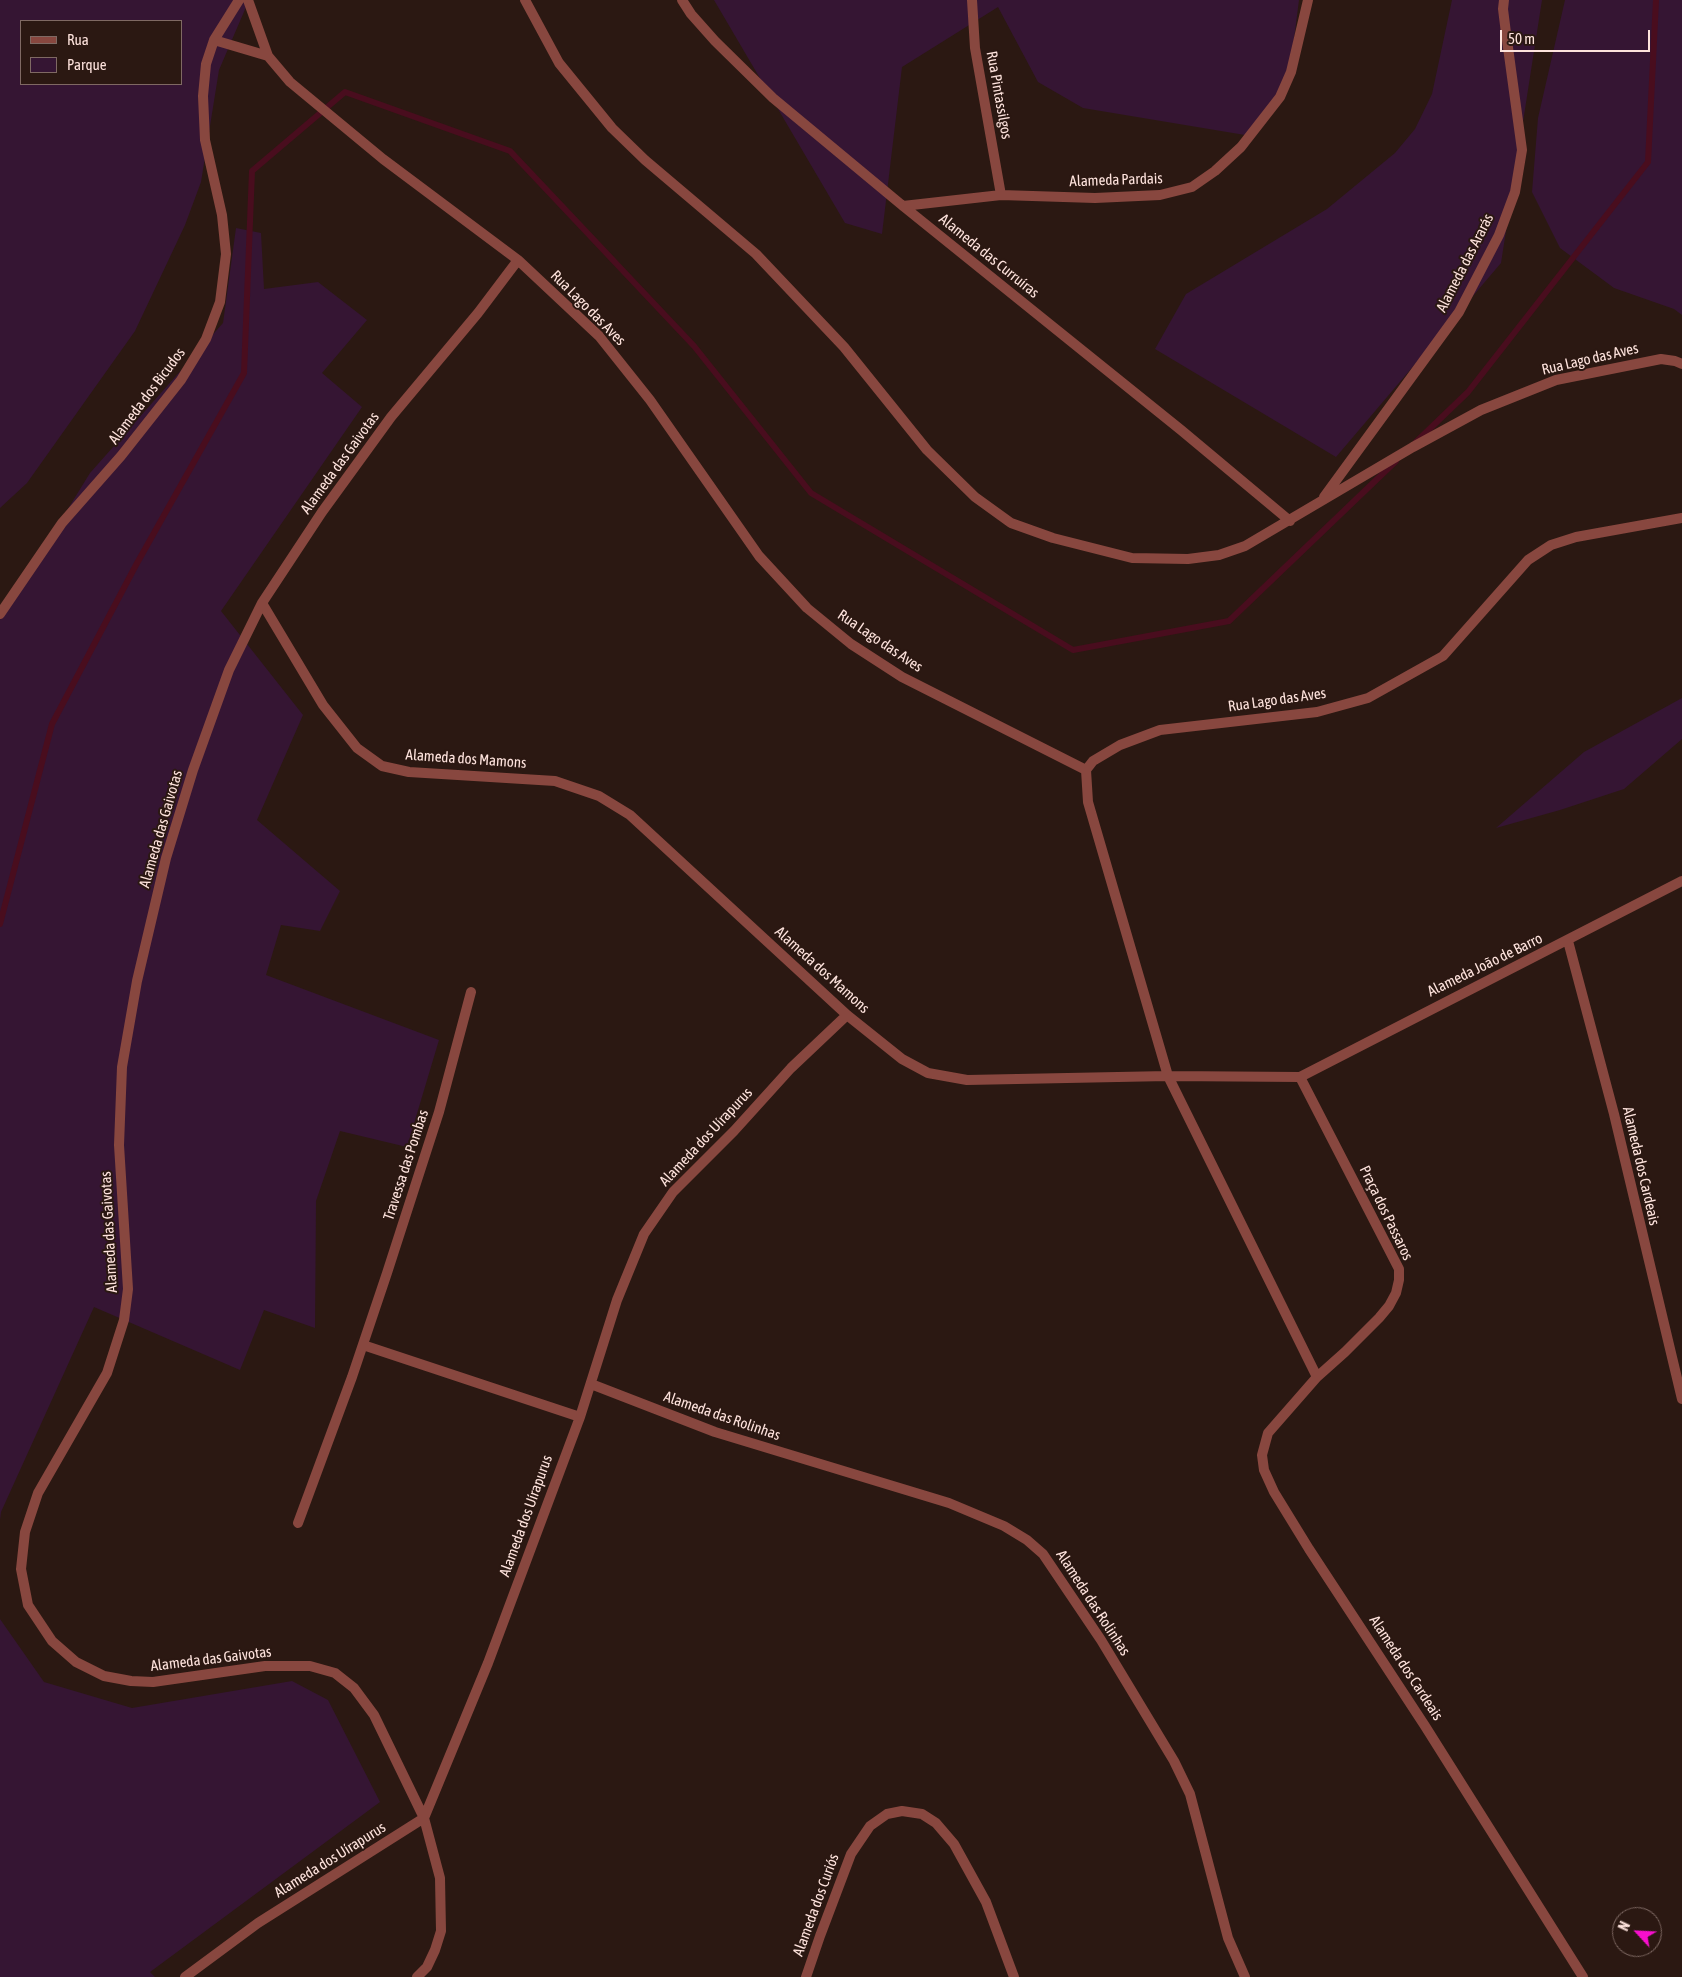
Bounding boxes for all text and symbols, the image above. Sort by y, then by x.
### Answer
legend [20,20,182,85]
scale bar [1502,20,1652,52]
text: 50 m [1508,30,1535,47]
text: Rua [67,31,89,48]
street label: Rua Pintassilgos [982,50,1016,140]
text: Parque [67,56,107,73]
street label: Alameda Pardais [1069,169,1163,191]
street label: Alameda das Curruíras [935,210,1043,302]
street label: Alameda das Ararás [1432,211,1498,315]
street label: Rua Lago das Aves [547,267,629,349]
street label: Rua Lago das Aves [1540,339,1640,379]
street label: Alameda dos Bicudos [105,344,189,448]
street label: Alameda das Gaivotas [297,409,383,517]
street label: Rua Lago das Aves [834,606,926,676]
street label: Rua Lago das Aves [1227,684,1327,716]
street label: Alameda dos Mamons [405,746,527,772]
street label: Alameda das Gaivotas [136,768,186,890]
street label: Alameda dos Mamons [771,923,873,1017]
street label: Alameda João de Barro [1424,929,1546,1001]
street label: Alameda dos Uírapurus [656,1084,756,1190]
street label: Alameda dos Cardeais [1619,1105,1663,1227]
street label: Travessa das Pombas [380,1107,432,1223]
street label: Praça dos Passaros [1355,1163,1417,1263]
street label: Alameda das Gaivotas [97,1171,121,1293]
street label: Alameda das Rolinhas [661,1388,783,1444]
street label: Alameda dos Uírapurus [496,1453,556,1579]
street label: Alameda das Rolinhas [1052,1547,1134,1659]
street label: Alameda dos Cardeais [1365,1612,1447,1724]
street label: Alameda das Gaivotas [150,1643,272,1675]
street label: Alameda dos Uírapurus [271,1818,389,1902]
street label: Alameda dos Curiós [789,1851,843,1959]
north arrow [1612,1907,1662,1957]
text: N [1615,1919,1633,1933]

